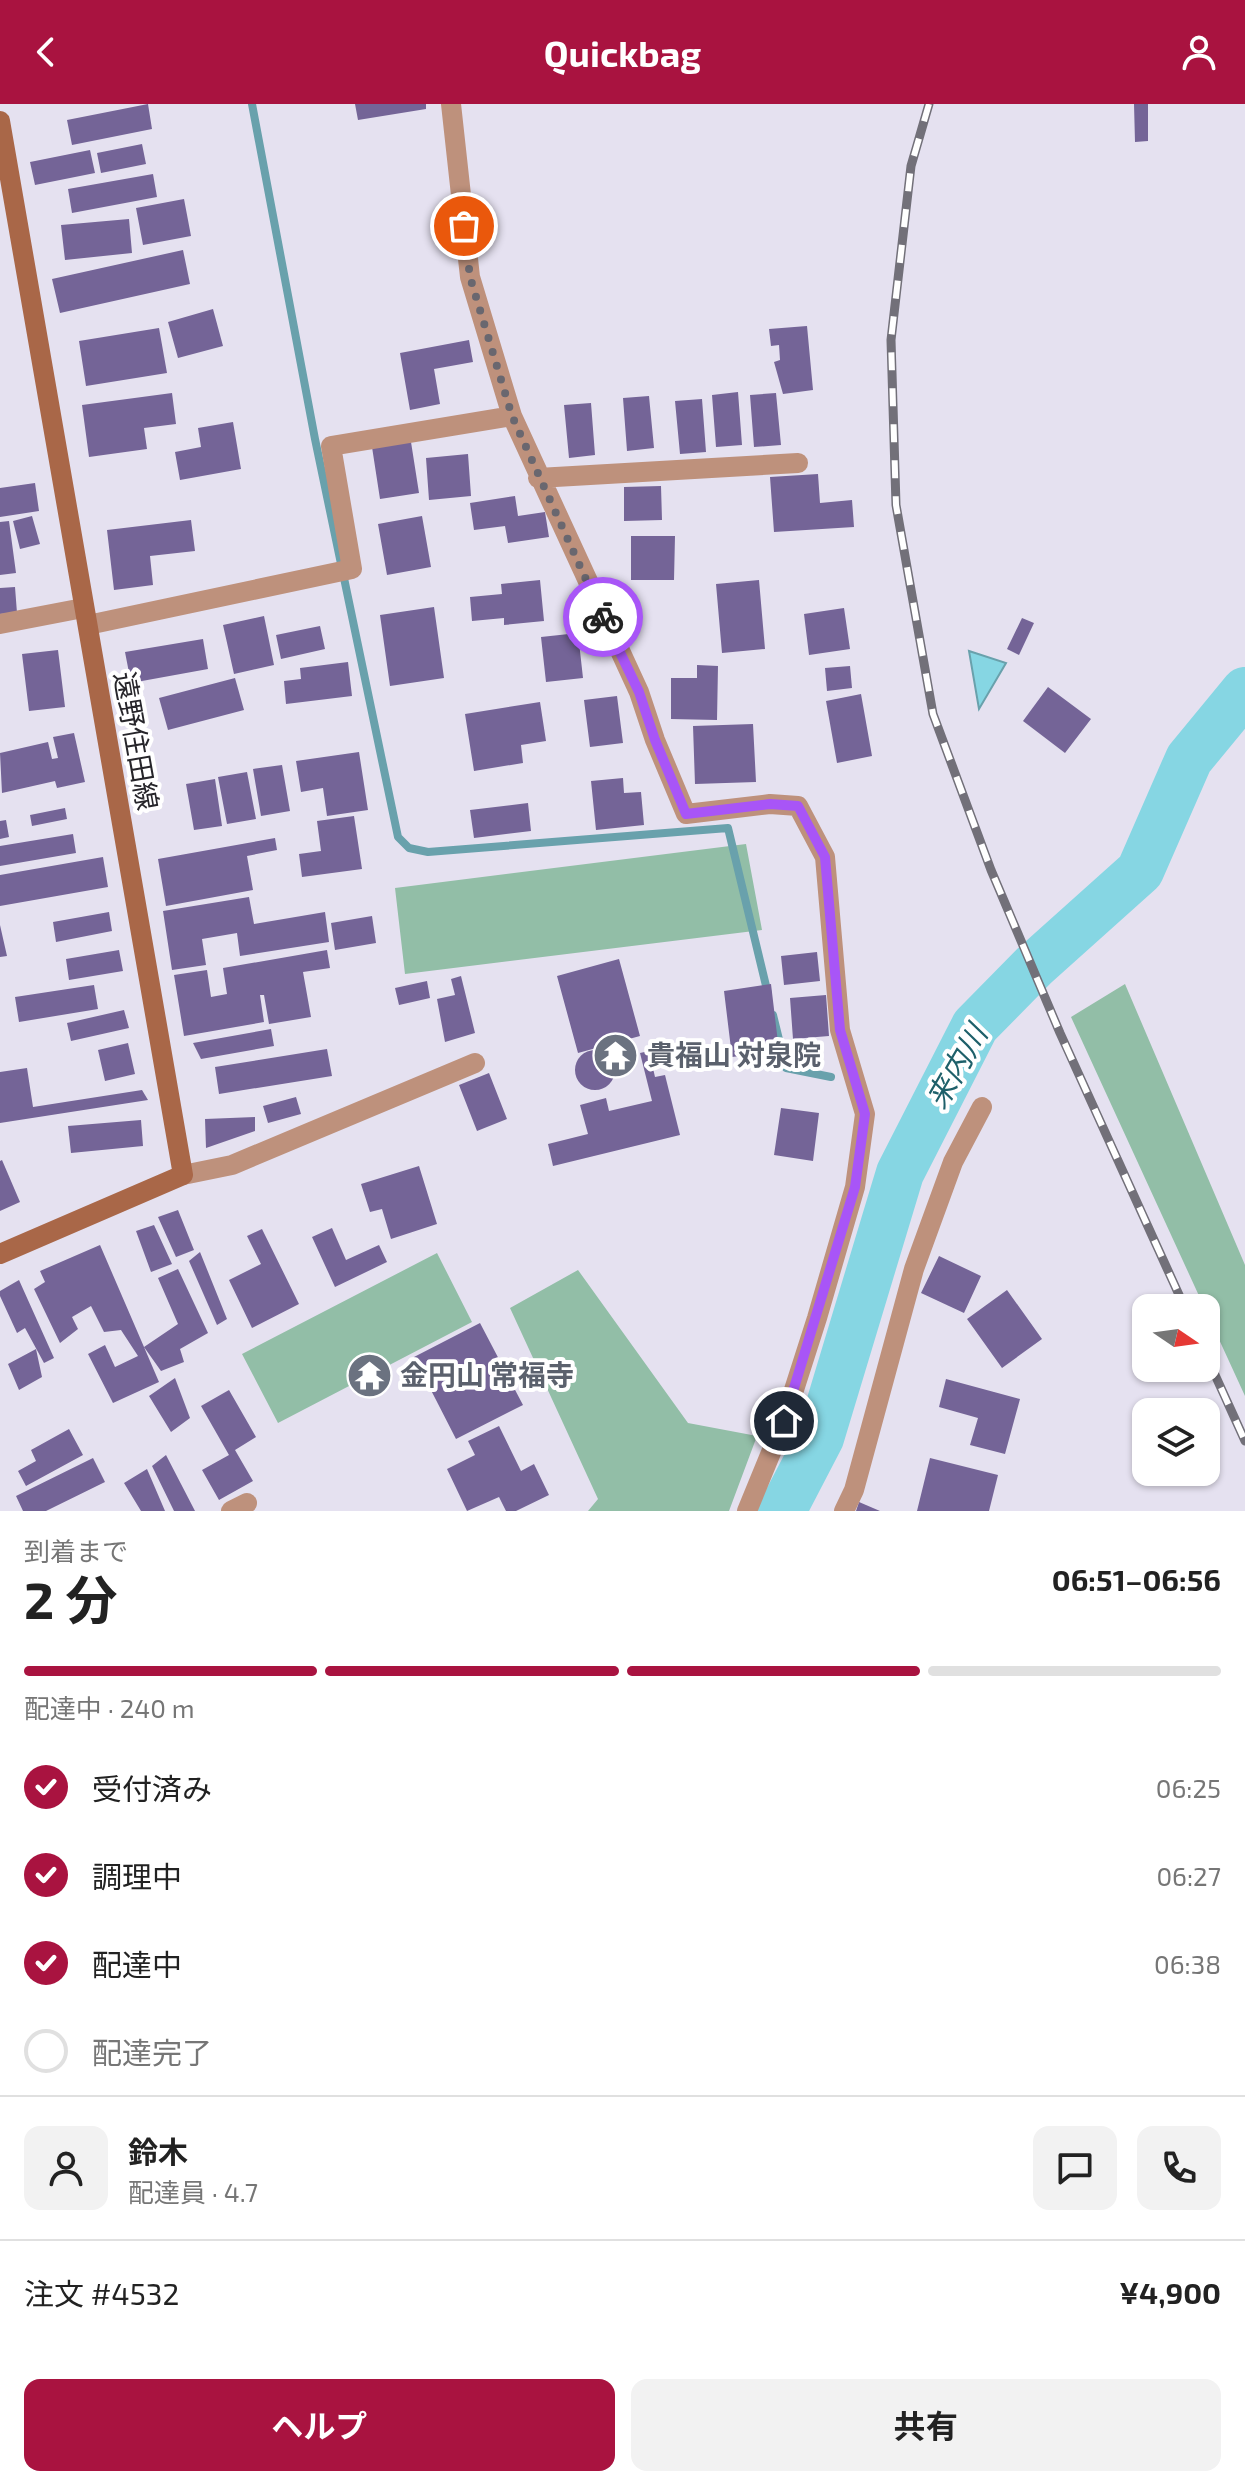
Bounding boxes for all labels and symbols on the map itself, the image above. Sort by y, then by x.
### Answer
pin [430,192,498,260]
courier [563,577,643,657]
street label: 遠野住田線 [108,669,166,813]
water label: 来内川 [917,1015,995,1114]
temple icon: 貴福山 対泉院 [592,1031,640,1079]
place label: 貴福山 対泉院 [647,1037,821,1071]
north arrow [1132,1294,1220,1382]
temple icon: 金円山 常福寺 [345,1351,393,1399]
place label: 金円山 常福寺 [400,1357,574,1391]
pin [750,1387,818,1455]

